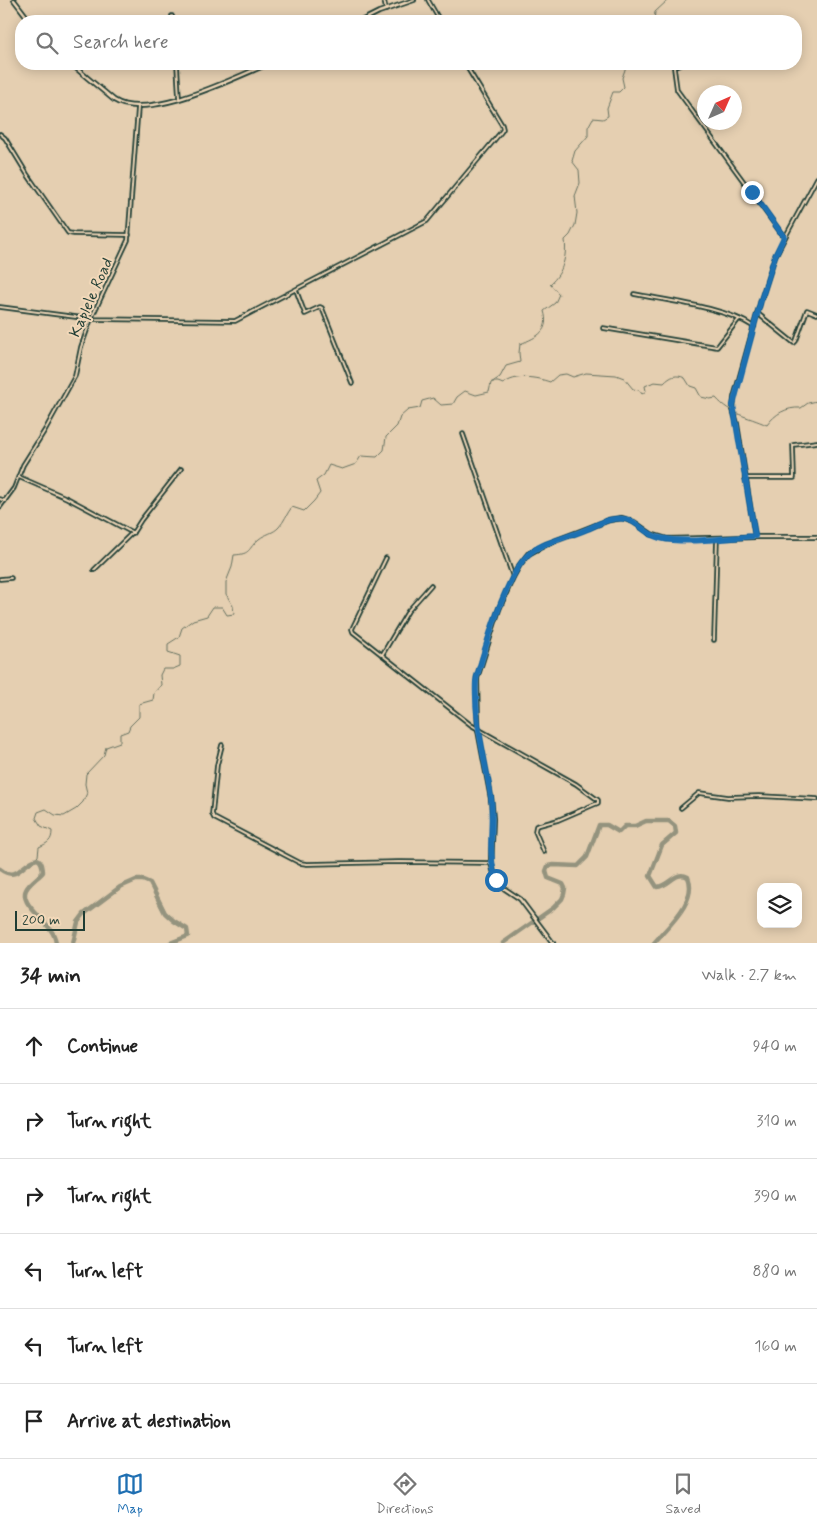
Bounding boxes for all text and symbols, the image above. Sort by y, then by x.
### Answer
search box [15,15,802,70]
icon: search [33,29,61,57]
text: Search here [73,30,169,55]
north arrow [697,85,742,130]
route end [741,181,764,204]
street label: Kaplele Road [64,255,118,341]
route start [485,869,508,892]
map controls [757,883,802,928]
button: layers [757,883,802,928]
scale bar [15,908,85,931]
text: 200 m [22,911,60,929]
text: 34 min [20,962,81,990]
text: Walk · 2.7 km [702,965,797,986]
icon: ahead [20,1032,48,1060]
text: Continue [67,1034,138,1059]
text: 940 m [753,1036,797,1057]
icon: right [20,1107,48,1135]
text: Turn right [67,1109,151,1134]
text: 310 m [756,1111,797,1132]
icon: right [20,1182,48,1210]
text: Turn right [67,1184,151,1209]
text: 390 m [754,1186,797,1207]
icon: left [20,1257,48,1285]
text: Turn left [67,1259,143,1284]
text: 880 m [753,1261,797,1282]
icon: left [20,1332,48,1360]
text: Turn left [67,1334,143,1359]
text: 160 m [754,1336,797,1357]
icon: arrive [20,1407,48,1435]
text: Arrive at destination [67,1409,231,1434]
tab: Map [116,1470,144,1518]
tab: Directions [376,1470,434,1518]
tab: Saved [666,1470,701,1518]

